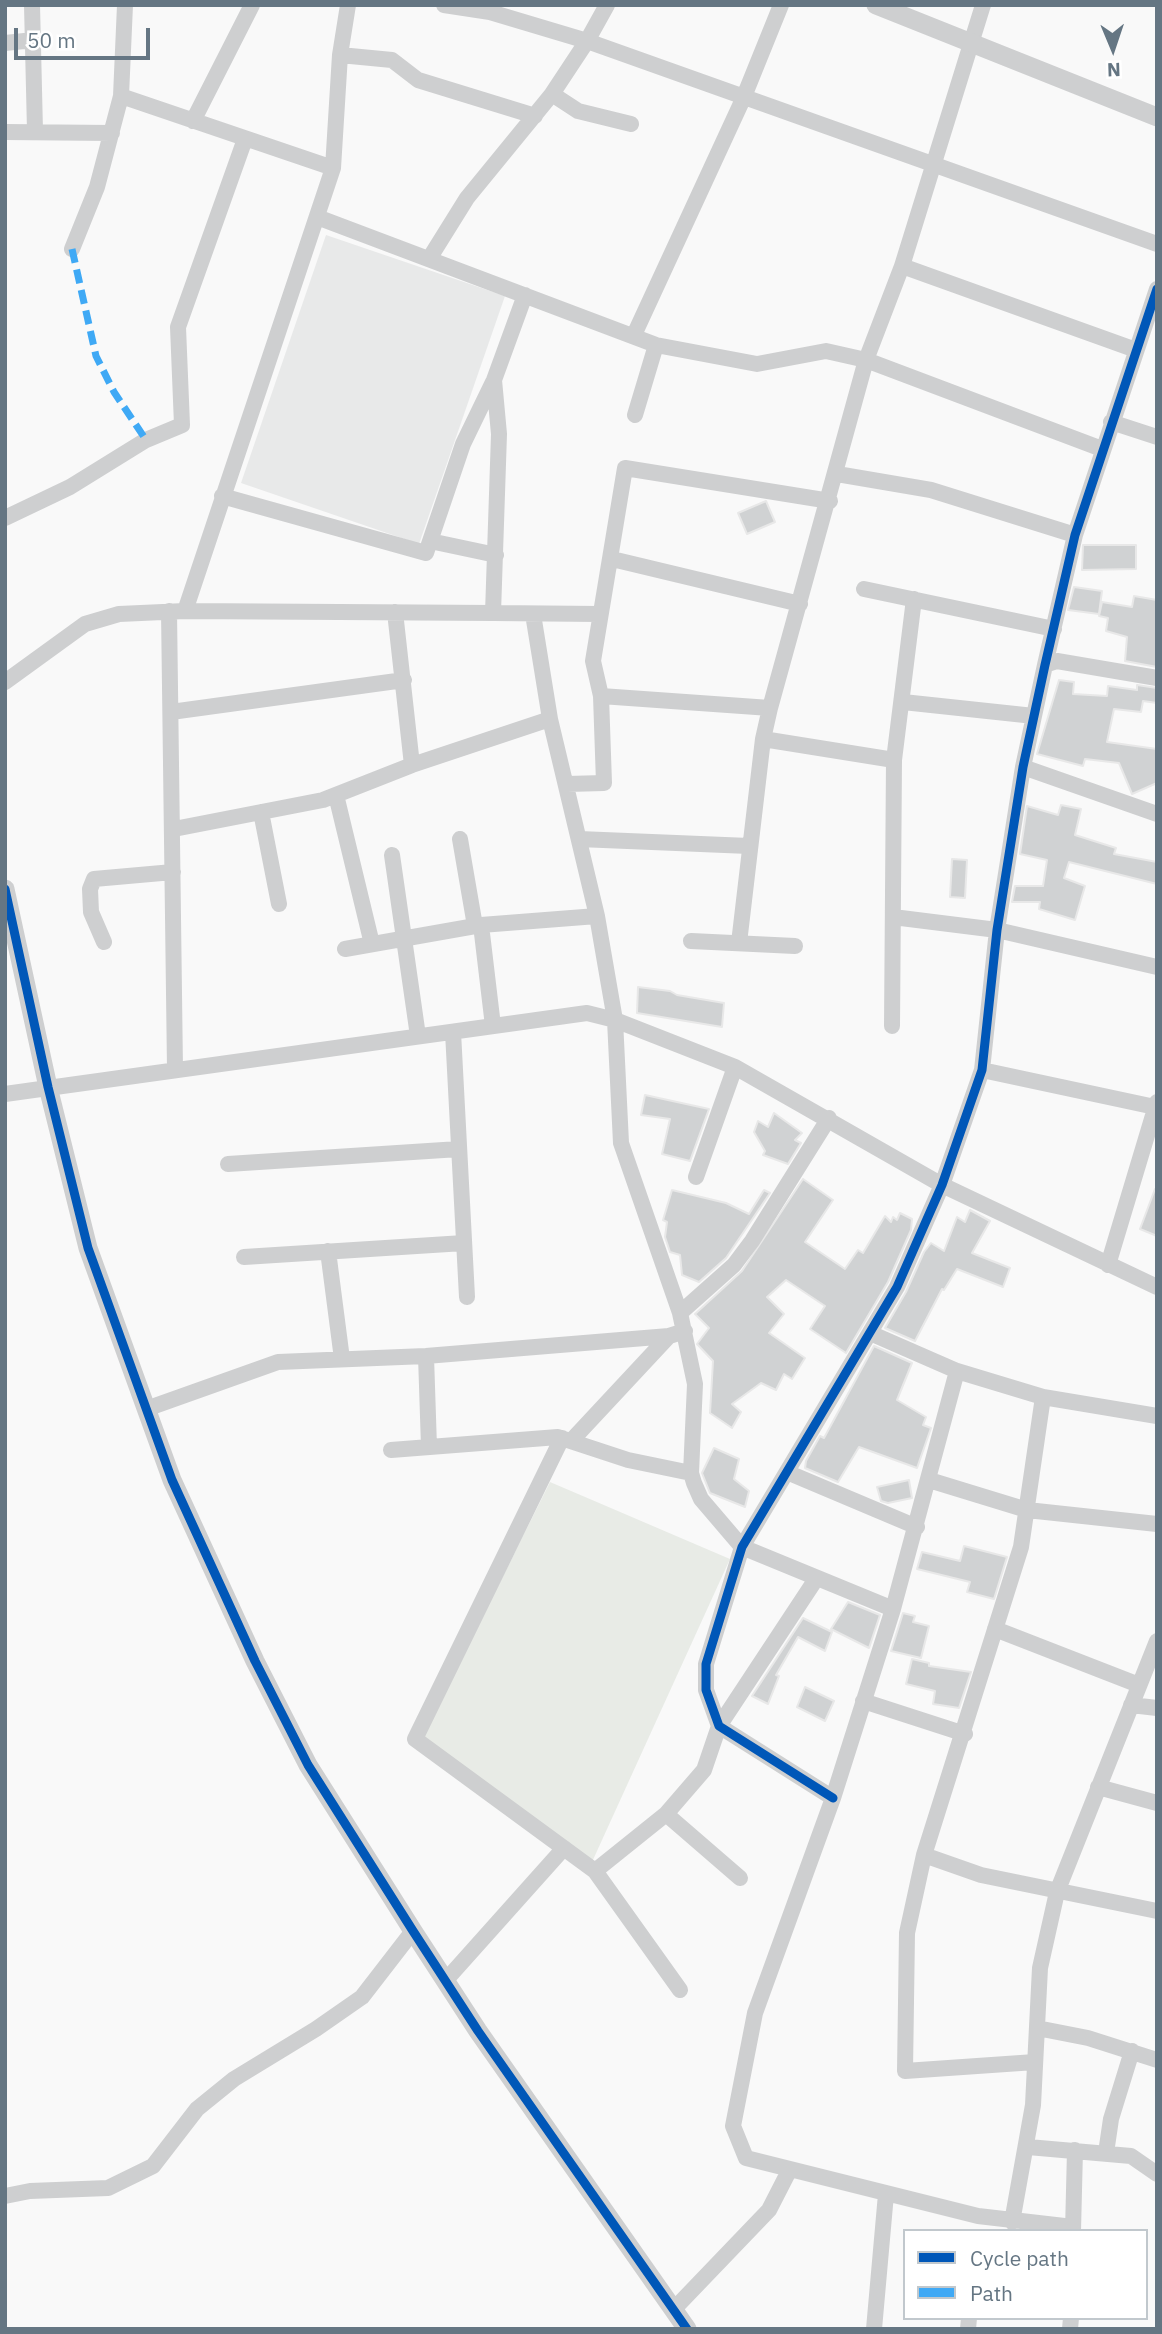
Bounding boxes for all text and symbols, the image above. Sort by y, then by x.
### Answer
scale bar [18,14,154,58]
north arrow [1078,14,1148,84]
text: 50 m [27,26,76,54]
text: N [1106,58,1121,82]
legend [903,2229,1148,2320]
text: Cycle path [970,2244,1069,2272]
text: Path [970,2279,1013,2307]

